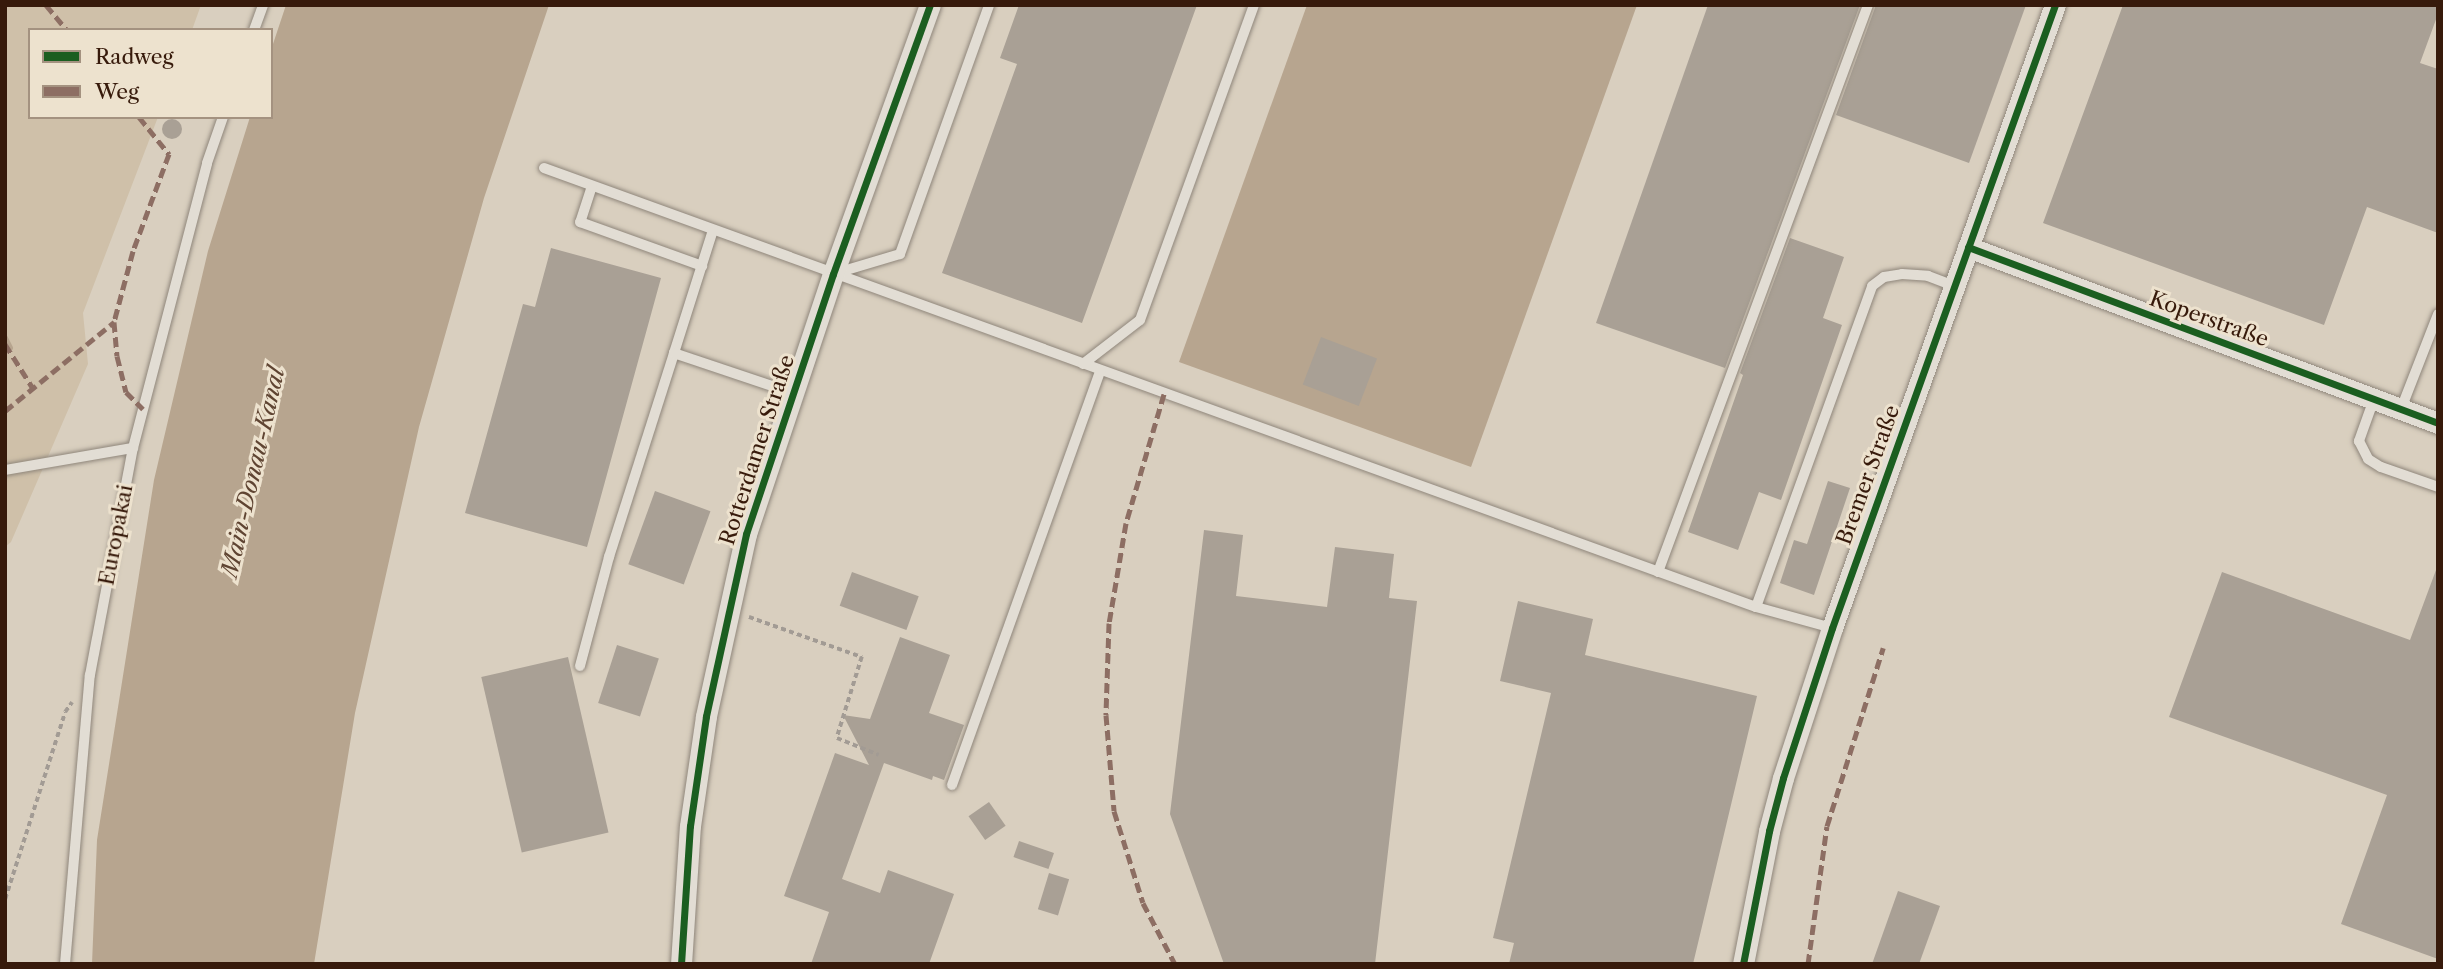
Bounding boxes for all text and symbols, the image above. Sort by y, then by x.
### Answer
legend [28,28,273,119]
text: Radweg [95,44,174,69]
text: Weg [95,79,139,104]
street label: Koperstraße [2146,286,2272,352]
street label: Rotterdamer Straße [714,351,800,549]
water label: Main-Donau-Kanal [215,364,291,580]
street label: Bremer Straße [1831,402,1905,548]
street label: Europakai [94,482,138,588]

